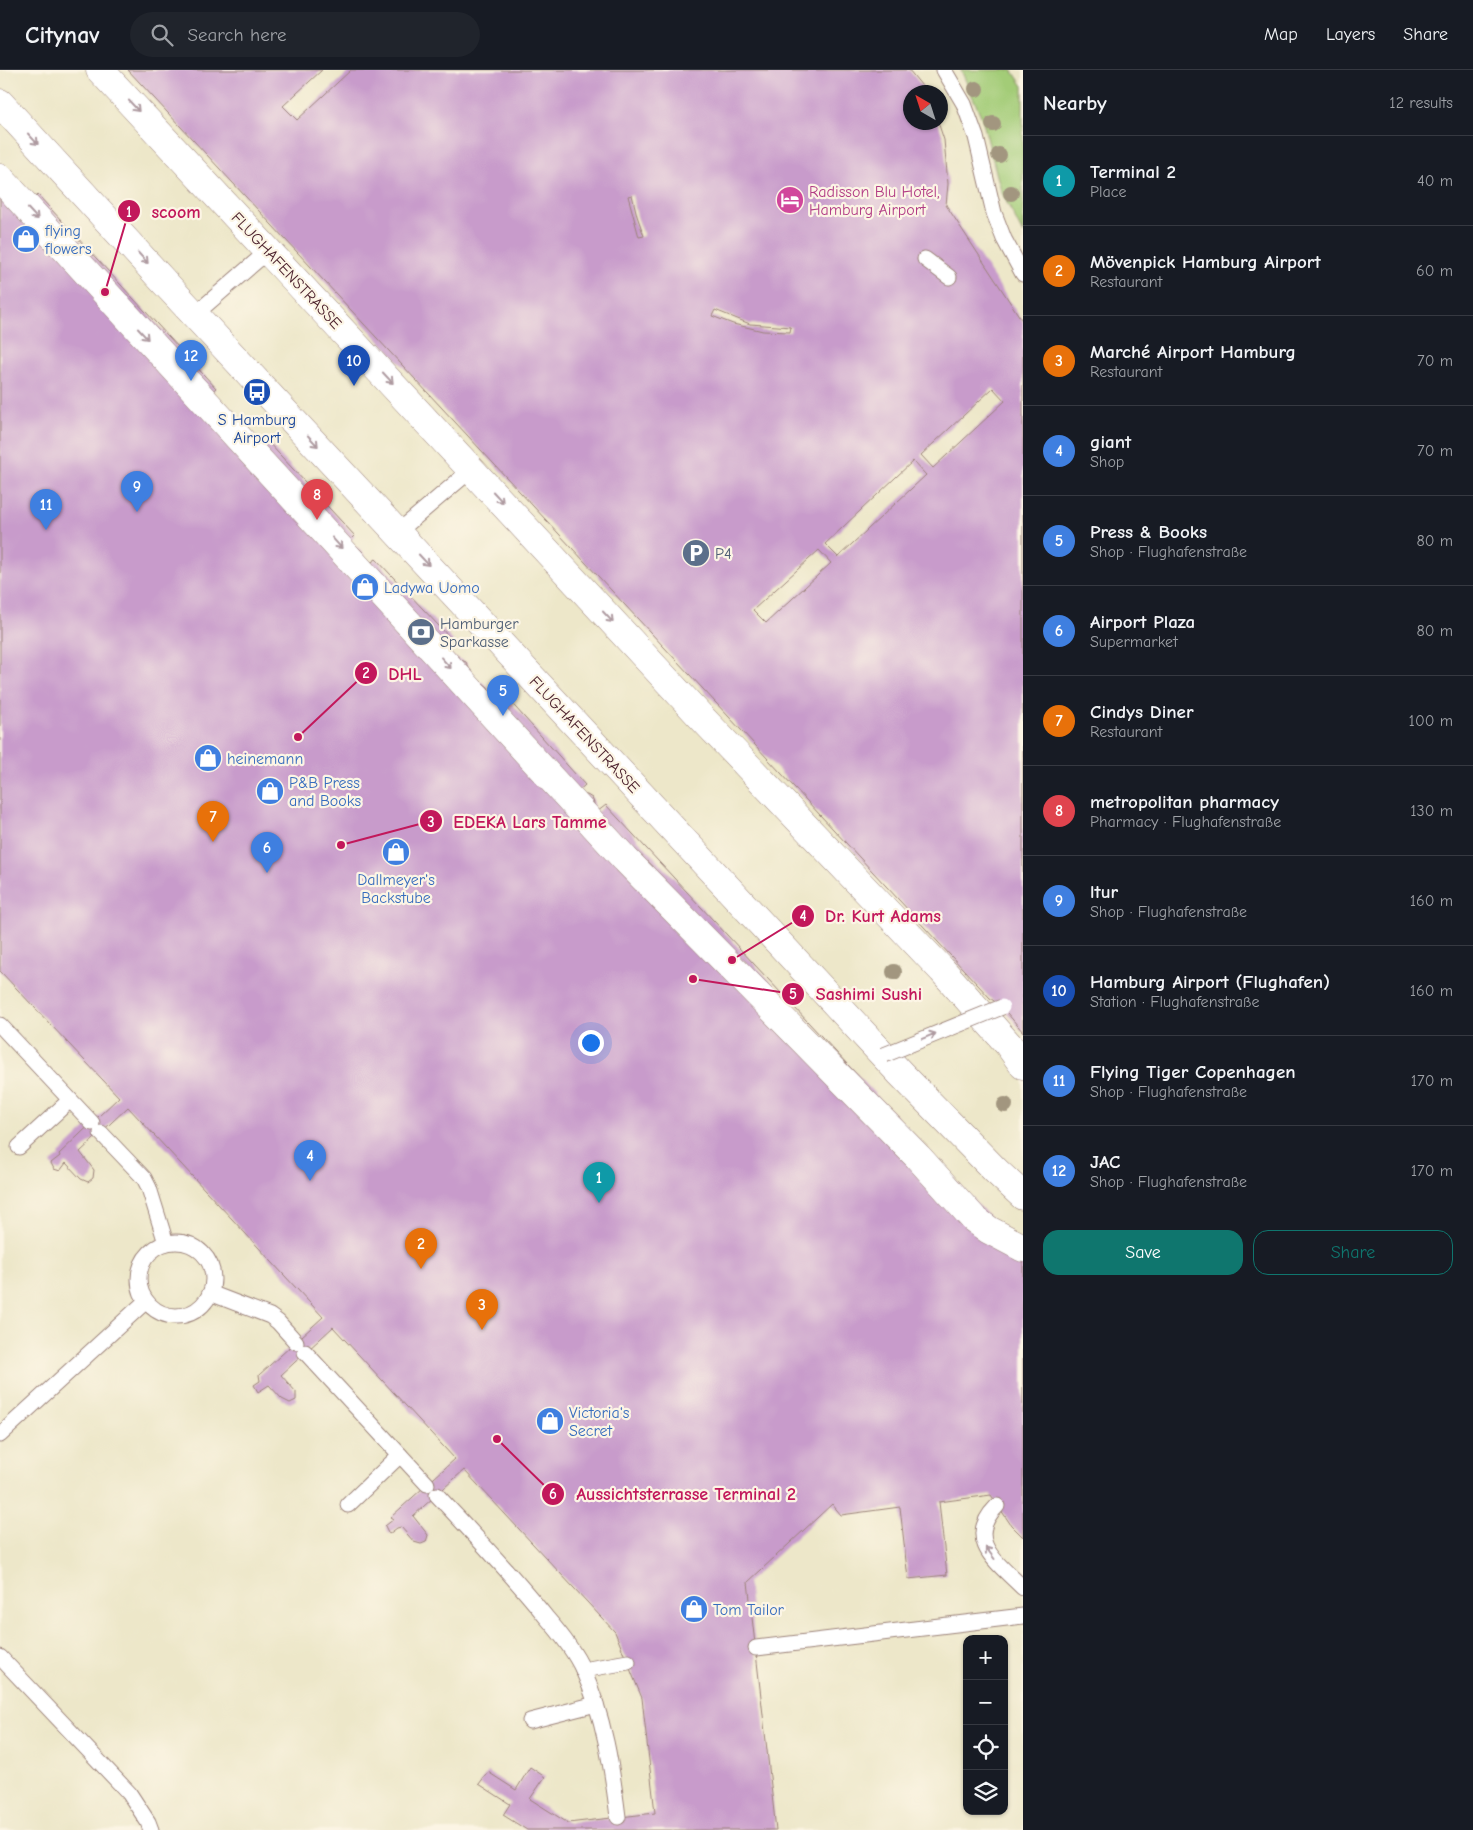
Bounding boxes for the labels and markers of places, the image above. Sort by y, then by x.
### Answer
place label: Radisson Blu Hotel, Hamburg Airport [809,183,940,219]
hotel icon: Radisson Blu Hotel, Hamburg Airport [775,185,805,215]
callout: scoom [117,195,211,228]
place label: flying flowers [44,222,92,258]
shop icon: flying flowers [11,224,41,254]
pin: 12 [175,340,207,381]
pin: 10 [338,345,370,386]
bus stop icon: S Hamburg Airport [242,377,272,407]
place label: S Hamburg Airport [218,411,296,447]
pin: 9 [121,471,153,512]
pin: 8 [301,479,333,520]
pin: 11 [30,489,62,530]
parking icon: P4 [681,538,711,568]
place label: P4 [715,545,732,563]
shop icon: Ladywa Uomo [350,572,380,602]
place label: Ladywa Uomo [384,579,480,597]
place label: Hamburger Sparkasse [440,615,519,651]
bank icon: Hamburger Sparkasse [406,617,436,647]
callout: DHL [353,657,431,690]
pin: 5 [487,675,519,716]
shop icon: heinemann [193,743,223,773]
place label: heinemann [227,750,303,768]
place label: P&B Press and Books [289,774,362,810]
shop icon: P&B Press and Books [255,776,285,806]
pin: 7 [197,801,229,842]
callout: EDEKA Lars Tamme [418,805,617,838]
pin: 6 [251,832,283,873]
shop icon: Dallmeyer's Backstube [381,837,411,867]
place label: Dallmeyer's Backstube [357,871,435,907]
callout: Dr. Kurt Adams [790,900,951,933]
callout: Sashimi Sushi [781,978,932,1011]
pin: 4 [294,1140,326,1181]
pin: 1 [583,1162,615,1203]
pin: 2 [405,1228,437,1269]
pin: 3 [466,1289,498,1330]
place label: Victoria's Secret [569,1404,630,1440]
shop icon: Victoria's Secret [535,1406,565,1436]
callout: Aussichtsterrasse Terminal 2 [541,1477,806,1510]
shop icon: Tom Tailor [679,1594,709,1624]
place label: Tom Tailor [713,1601,785,1619]

